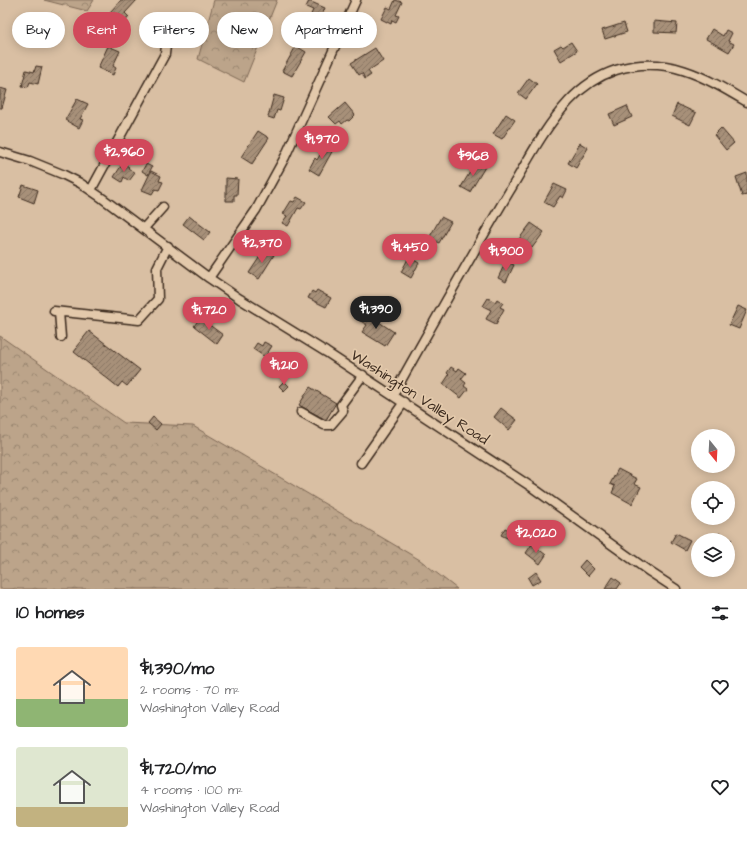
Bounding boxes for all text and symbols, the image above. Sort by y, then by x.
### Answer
chip: Buy [12,12,65,48]
chip: Rent [73,12,131,48]
chip: Filters [139,12,209,48]
chip: New [217,12,273,48]
chip: Apartment [281,12,377,48]
pin: $1,970 [289,126,355,160]
text: $1,970 [305,130,339,148]
pin: $2,960 [91,139,157,173]
text: $2,960 [104,143,144,161]
pin: $968 [449,143,497,177]
text: $968 [457,147,489,165]
pin: $2,370 [229,230,295,264]
text: $2,370 [242,234,282,252]
pin: $1,450 [377,234,443,268]
text: $1,450 [391,238,429,256]
pin: $1,900 [473,238,539,272]
text: $1,900 [488,242,524,260]
pin: $1,390 [343,296,409,330]
pin: $1,720 [176,297,242,331]
text: $1,390 [359,300,393,318]
text: $1,720 [192,301,226,319]
street label: Washington Valley Road [346,345,493,451]
pin: $1,210 [251,352,317,386]
text: $1,210 [270,356,298,374]
north arrow [691,429,735,473]
map controls [691,429,735,577]
button: locate [691,481,735,525]
pin: $2,020 [503,520,569,554]
text: $2,020 [516,524,556,542]
button: layers [691,533,735,577]
text: 10 homes [16,601,85,625]
icon: filters [709,602,731,624]
text: $1,390/mo [140,657,214,681]
icon: home [48,663,96,711]
icon: heart [709,676,731,698]
text: 2 rooms · 70 m² [140,681,240,699]
text: Washington Valley Road [140,699,279,717]
text: $1,720/mo [140,757,216,781]
icon: home [48,763,96,811]
icon: heart [709,776,731,798]
text: 4 rooms · 100 m² [140,781,243,799]
text: Washington Valley Road [140,799,279,817]

